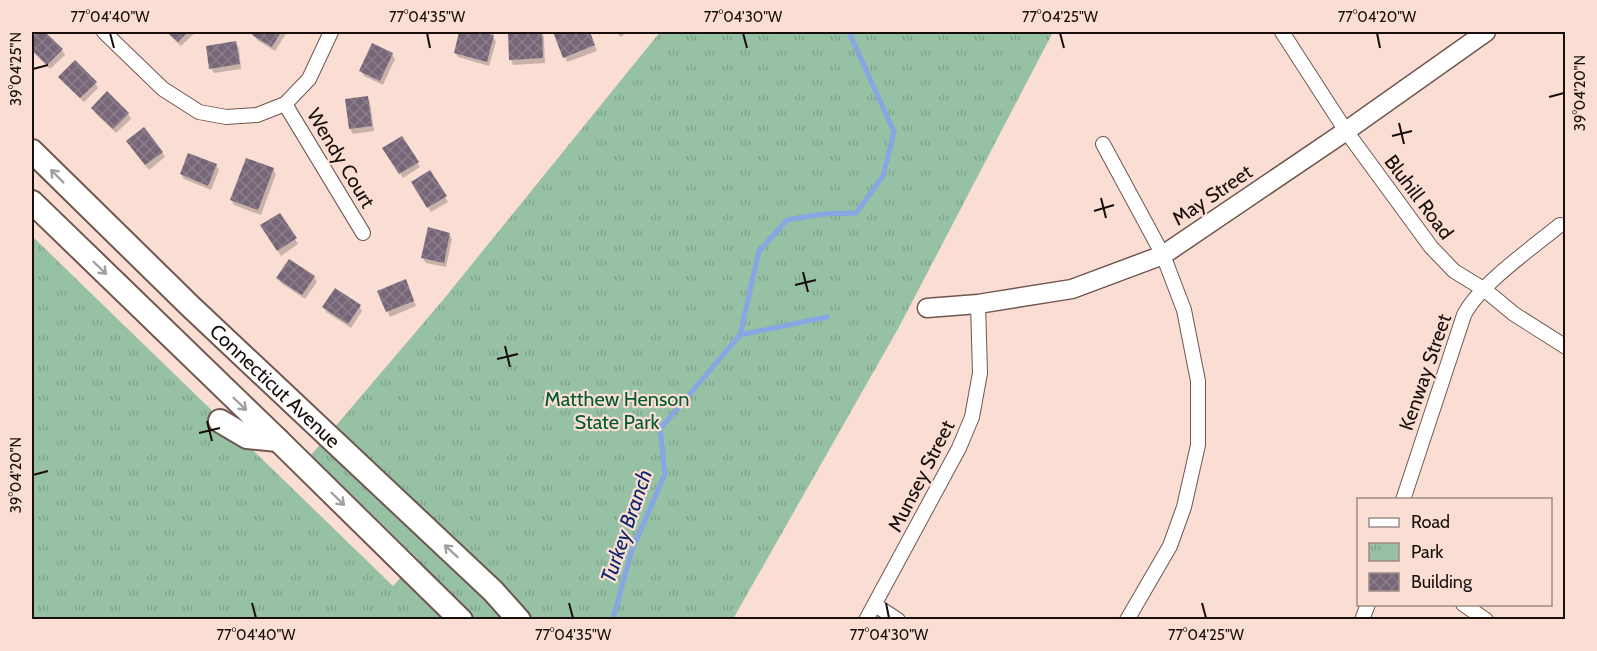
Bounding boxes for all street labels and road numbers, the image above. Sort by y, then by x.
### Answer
street label: Wendy Court [302,104,380,212]
street label: Bluhill Road [1379,150,1459,244]
street label: May Street [1167,159,1257,230]
street label: Kenway Street [1394,310,1456,433]
street label: Connecticut Avenue [205,319,345,453]
street label: Munsey Street [883,416,960,536]

